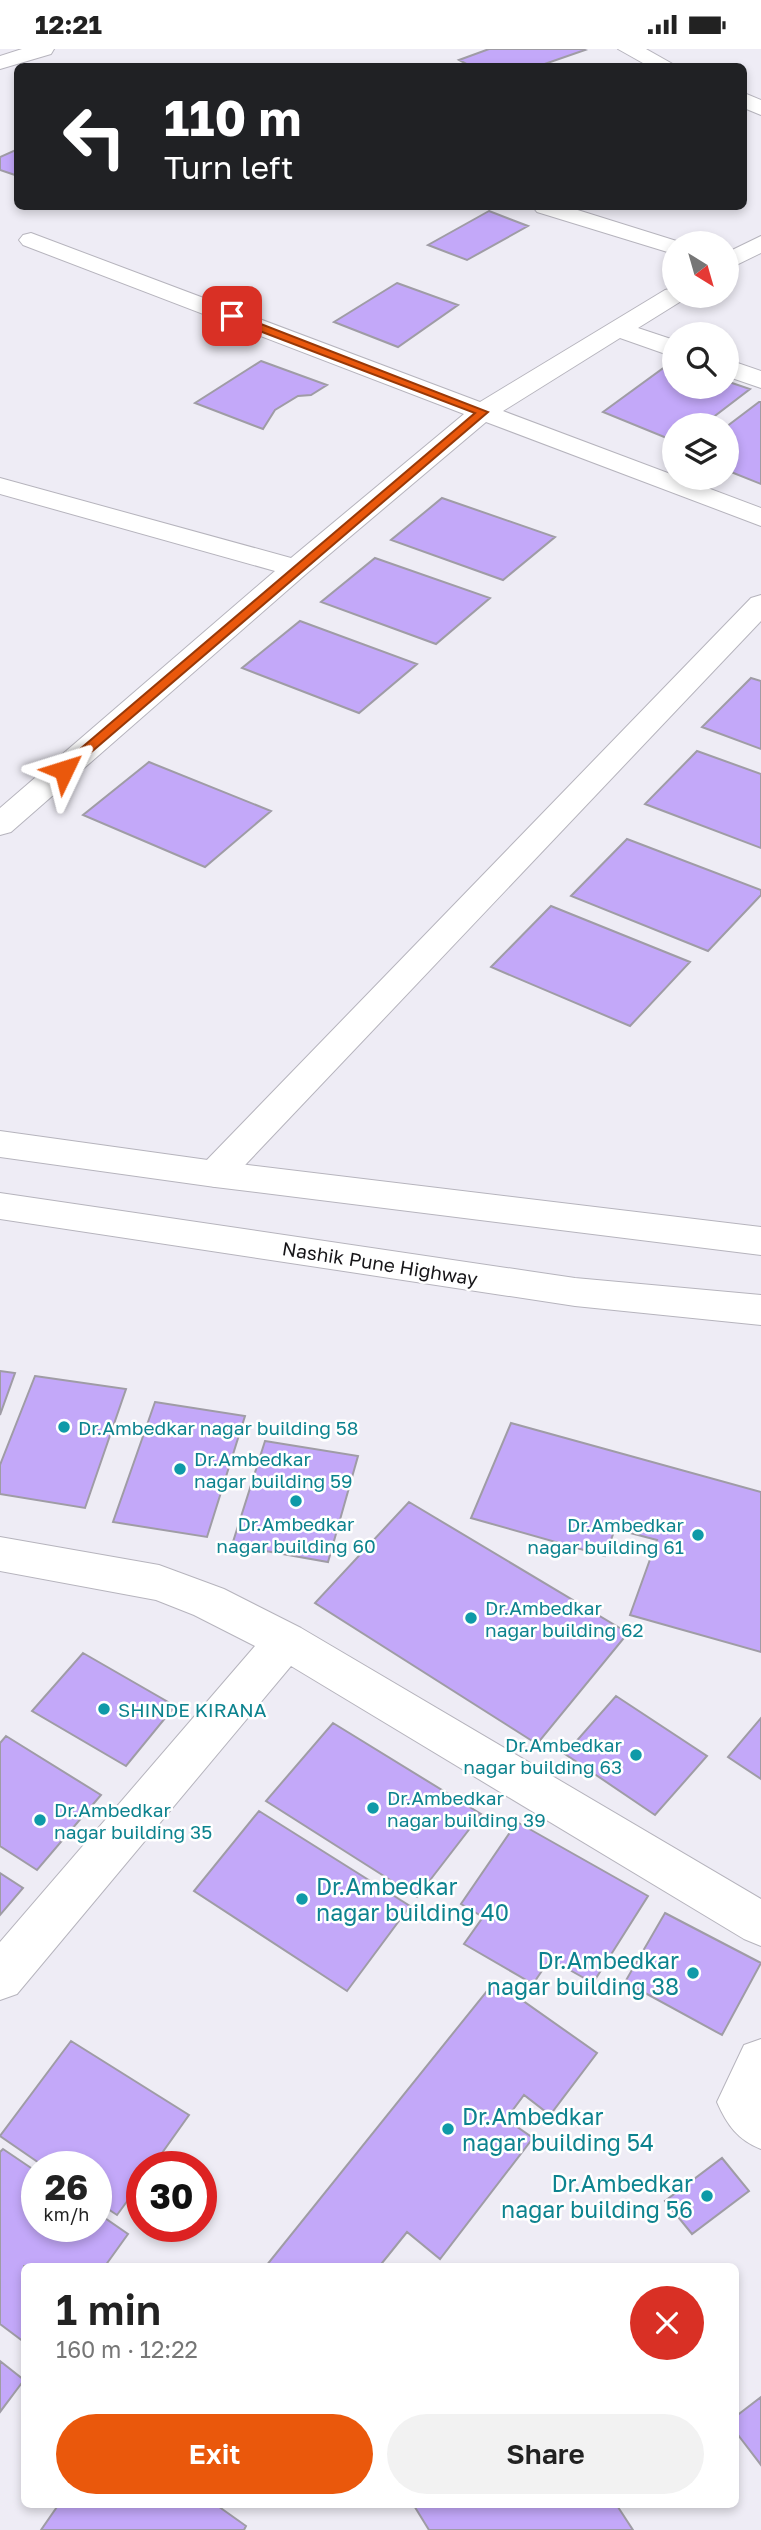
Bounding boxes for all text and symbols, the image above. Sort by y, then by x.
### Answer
text: 12:21 [35,9,102,40]
text: 110 m [164,88,301,147]
icon: left [49,91,140,182]
text: Turn left [164,148,293,186]
north arrow [662,231,738,308]
map controls [662,231,739,490]
pin [202,286,262,346]
icon: arrive [213,297,251,335]
button: search [662,322,739,399]
button: layers [662,413,739,490]
position arrow [27,733,101,807]
street label: Nashik Pune Highway [281,1236,480,1290]
place label: Dr.Ambedkar nagar building 58 [78,1416,358,1439]
marker: Dr.Ambedkar nagar building 58 [56,1419,72,1435]
place label: Dr.Ambedkar nagar building 59 [194,1447,353,1492]
marker: Dr.Ambedkar nagar building 59 [172,1461,188,1477]
marker: Dr.Ambedkar nagar building 60 [288,1493,304,1509]
place label: Dr.Ambedkar nagar building 60 [216,1512,376,1557]
place label: Dr.Ambedkar nagar building 61 [527,1513,685,1558]
marker: Dr.Ambedkar nagar building 61 [690,1527,706,1543]
place label: Dr.Ambedkar nagar building 62 [485,1596,644,1641]
marker: Dr.Ambedkar nagar building 62 [463,1610,479,1626]
place label: SHINDE KIRANA [118,1698,267,1721]
marker: SHINDE KIRANA [96,1701,112,1717]
place label: Dr.Ambedkar nagar building 63 [463,1733,623,1778]
marker: Dr.Ambedkar nagar building 63 [628,1747,644,1763]
place label: Dr.Ambedkar nagar building 39 [387,1786,546,1831]
place label: Dr.Ambedkar nagar building 35 [54,1798,212,1843]
marker: Dr.Ambedkar nagar building 39 [365,1800,381,1816]
marker: Dr.Ambedkar nagar building 35 [32,1812,48,1828]
place label: Dr.Ambedkar nagar building 40 [316,1872,509,1926]
marker: Dr.Ambedkar nagar building 40 [294,1891,310,1907]
place label: Dr.Ambedkar nagar building 38 [487,1946,679,2000]
marker: Dr.Ambedkar nagar building 38 [685,1965,701,1981]
place label: Dr.Ambedkar nagar building 54 [462,2102,654,2156]
marker: Dr.Ambedkar nagar building 54 [440,2121,456,2137]
speed limit sign: 30 [126,2151,217,2242]
text: 26 [45,2166,88,2208]
place label: Dr.Ambedkar nagar building 56 [501,2169,693,2223]
marker: Dr.Ambedkar nagar building 56 [699,2188,715,2204]
text: km/h [44,2203,89,2225]
text: 1 min [56,2284,161,2334]
button: close [630,2286,704,2360]
text: 160 m · 12:22 [56,2335,198,2363]
button: Exit [56,2414,373,2494]
button: Share [387,2414,704,2494]

